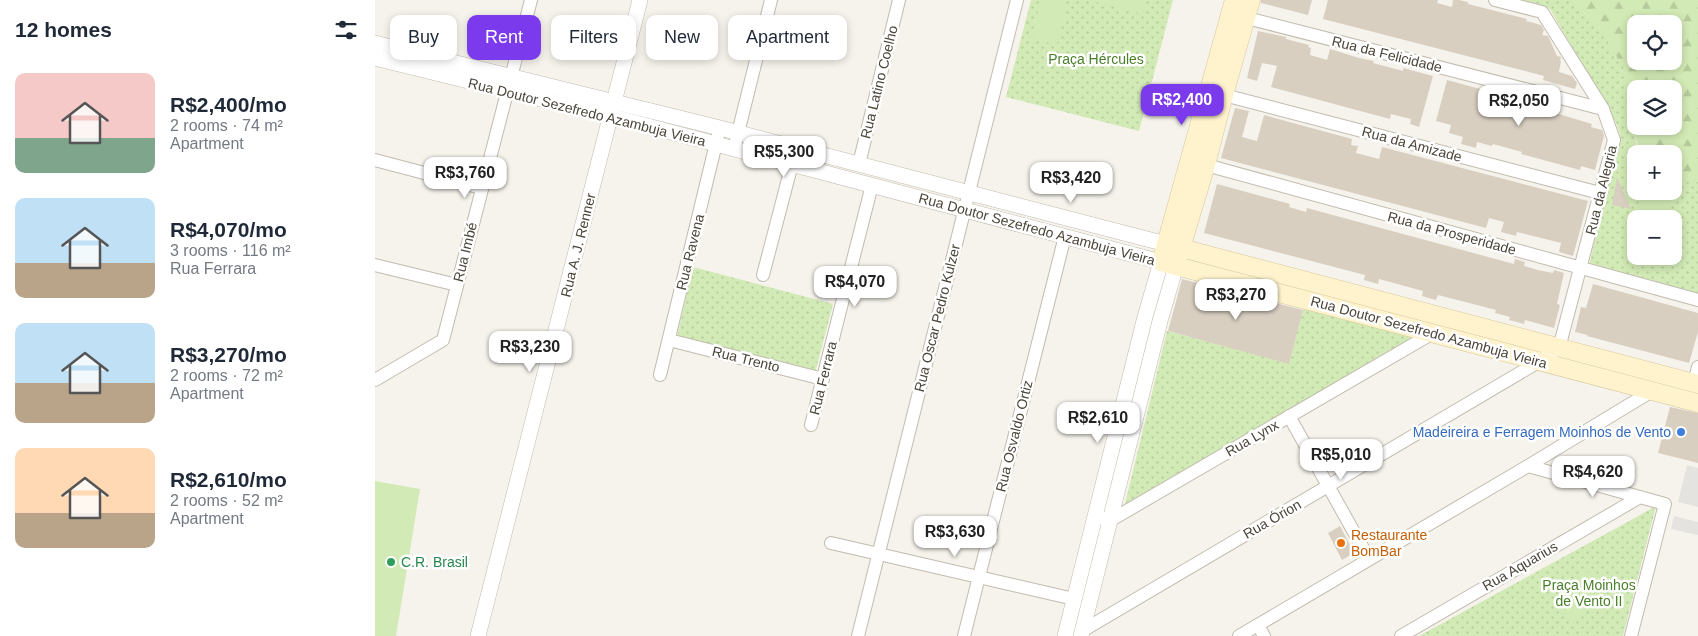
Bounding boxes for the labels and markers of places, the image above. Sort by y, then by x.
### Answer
pin: R$2,400 [1136,84,1228,126]
pin: R$2,050 [1473,84,1565,127]
pin: R$5,300 [738,136,830,178]
pin: R$3,760 [419,156,511,199]
pin: R$3,420 [1025,162,1117,204]
pin: R$4,070 [809,266,901,308]
pin: R$3,270 [1190,278,1282,321]
pin: R$3,230 [484,330,576,373]
pin: R$2,610 [1052,402,1144,444]
place label: Madeireira e Ferragem Moinhos de Vento [1413,424,1671,440]
marker: Madeireira e Ferragem Moinhos de Vento [1675,426,1687,438]
pin: R$5,010 [1295,438,1387,481]
pin: R$4,620 [1547,456,1639,498]
pin: R$3,630 [909,516,1001,558]
place label: Restaurante BomBar [1351,527,1427,559]
marker: Restaurante BomBar [1335,537,1347,549]
place label: C.R. Brasil [401,554,468,570]
marker: C.R. Brasil [385,556,397,568]

